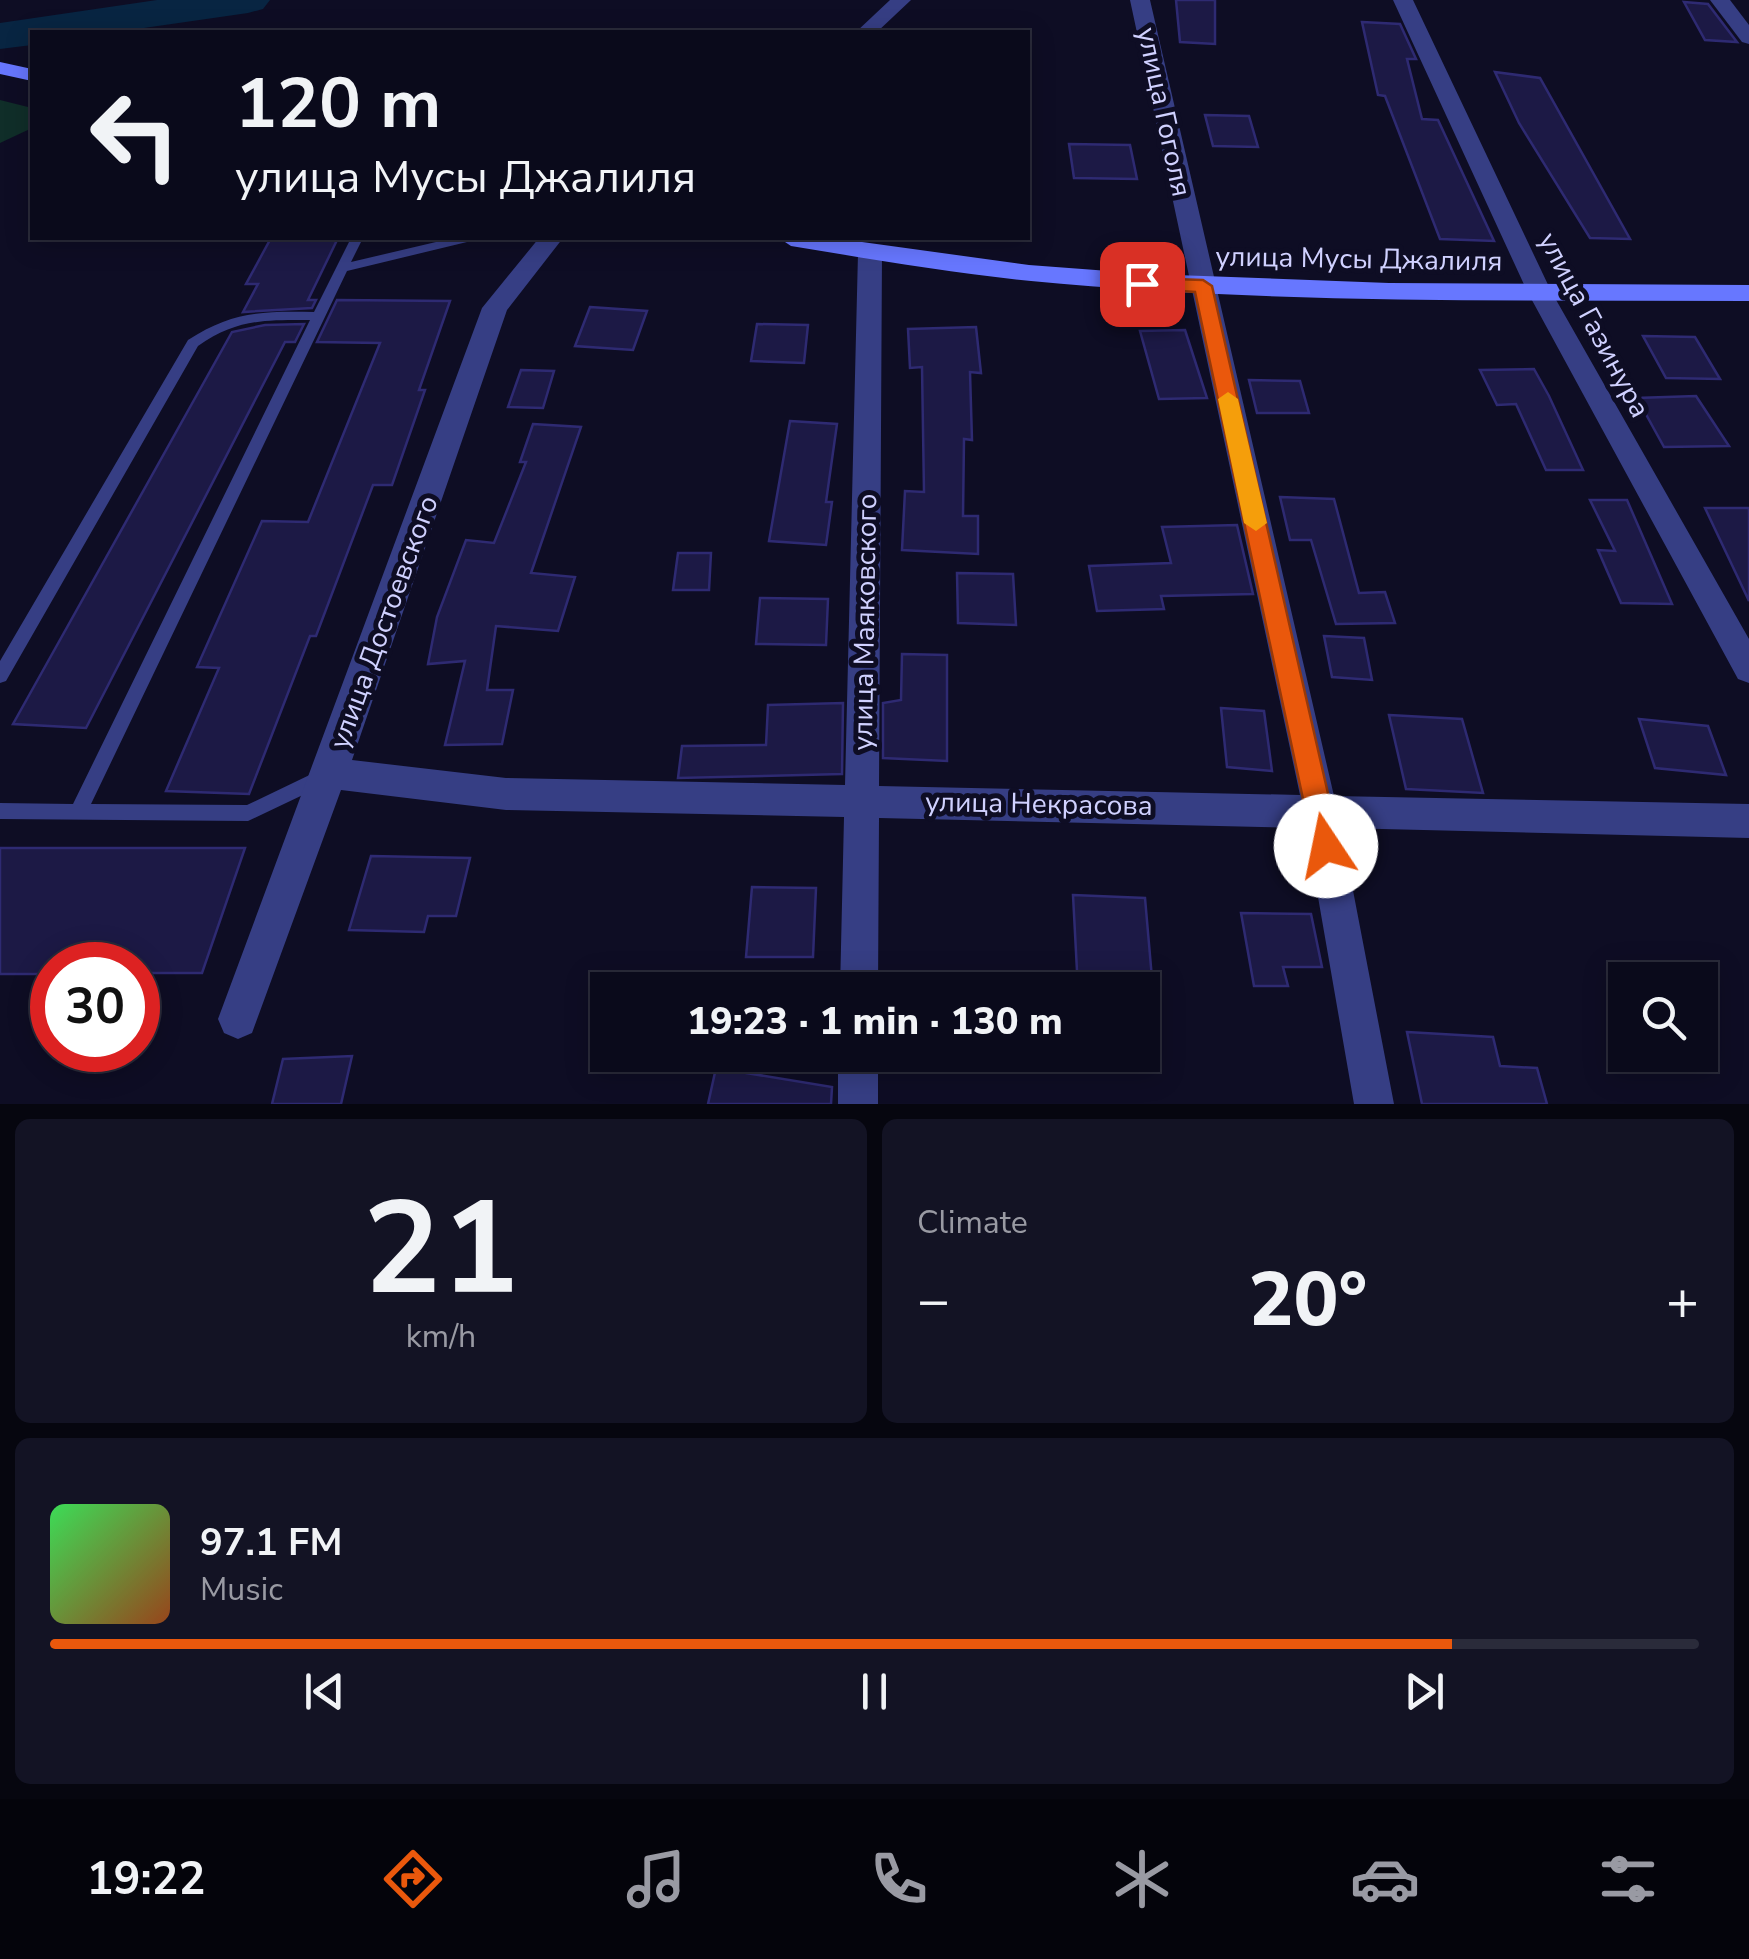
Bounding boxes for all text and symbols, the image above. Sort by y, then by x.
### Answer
street label: улица Гоголя [1128,24,1200,200]
text: 120 m [235,56,441,152]
icon: left [70,70,200,200]
text: улица Мусы Джалиля [235,147,696,208]
street label: улица Газинура [1529,226,1659,424]
street label: улица Мусы Джалиля [1215,237,1503,281]
pin [1100,242,1185,327]
icon: arrive [1115,257,1170,312]
street label: улица Достоевского [321,490,447,754]
street label: улица Маяковского [844,493,886,751]
street label: улица Некрасова [925,783,1153,825]
position arrow [1274,794,1378,898]
speed limit sign: 30 [30,942,160,1072]
map controls [1608,962,1718,1072]
button: search [1608,962,1718,1072]
text: 19:23 · 1 min · 130 m [687,996,1063,1047]
text: 21 [363,1161,519,1338]
text: Climate [917,1201,1028,1244]
text: 20° [1249,1249,1367,1351]
text: − [917,1263,950,1338]
text: + [1666,1263,1699,1338]
text: km/h [406,1315,476,1358]
text: 97.1 FM [200,1517,342,1568]
text: Music [200,1568,283,1611]
icon: previous [297,1664,352,1719]
icon: pause [847,1664,902,1719]
icon: next [1397,1664,1452,1719]
icon: directions [378,1844,448,1914]
icon: music [621,1844,691,1914]
icon: phone [864,1844,934,1914]
icon: climate [1107,1844,1177,1914]
icon: car [1350,1844,1420,1914]
icon: filters [1593,1844,1663,1914]
text: 19:22 [86,1849,206,1910]

